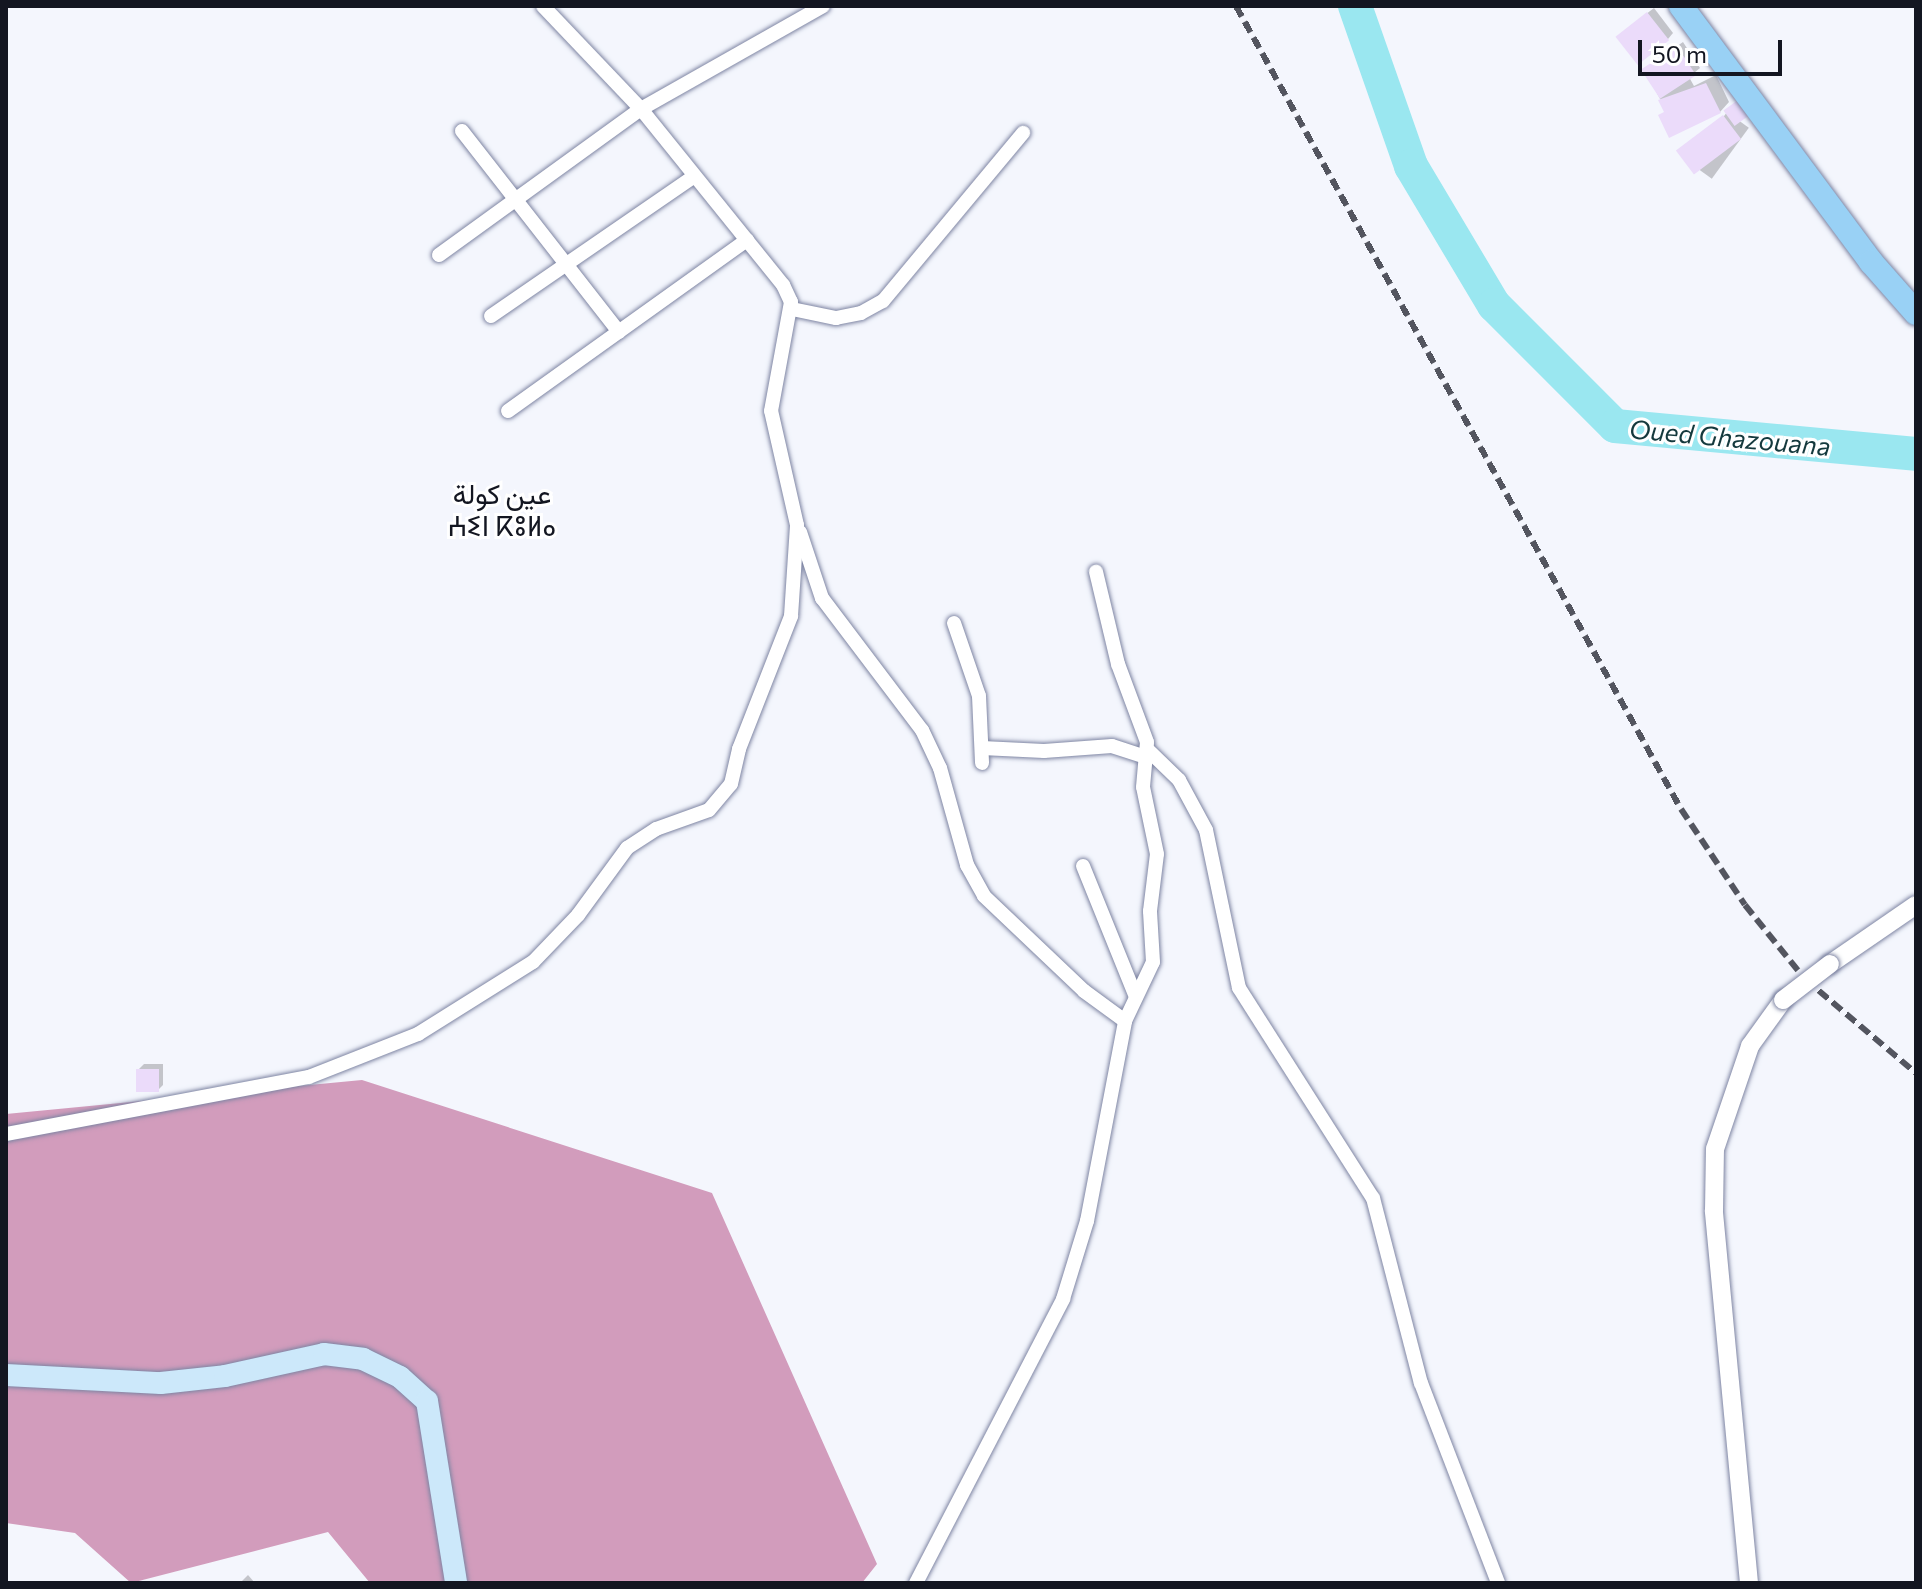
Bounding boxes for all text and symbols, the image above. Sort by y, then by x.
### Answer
scale bar [1642,24,1786,74]
text: 50 m [1652,39,1707,68]
water label: Oued Ghazouana [1628,413,1832,461]
district label: عين كولة ⵄⵉⵏ ⴽⵓⵍⴰ [448,476,556,542]

